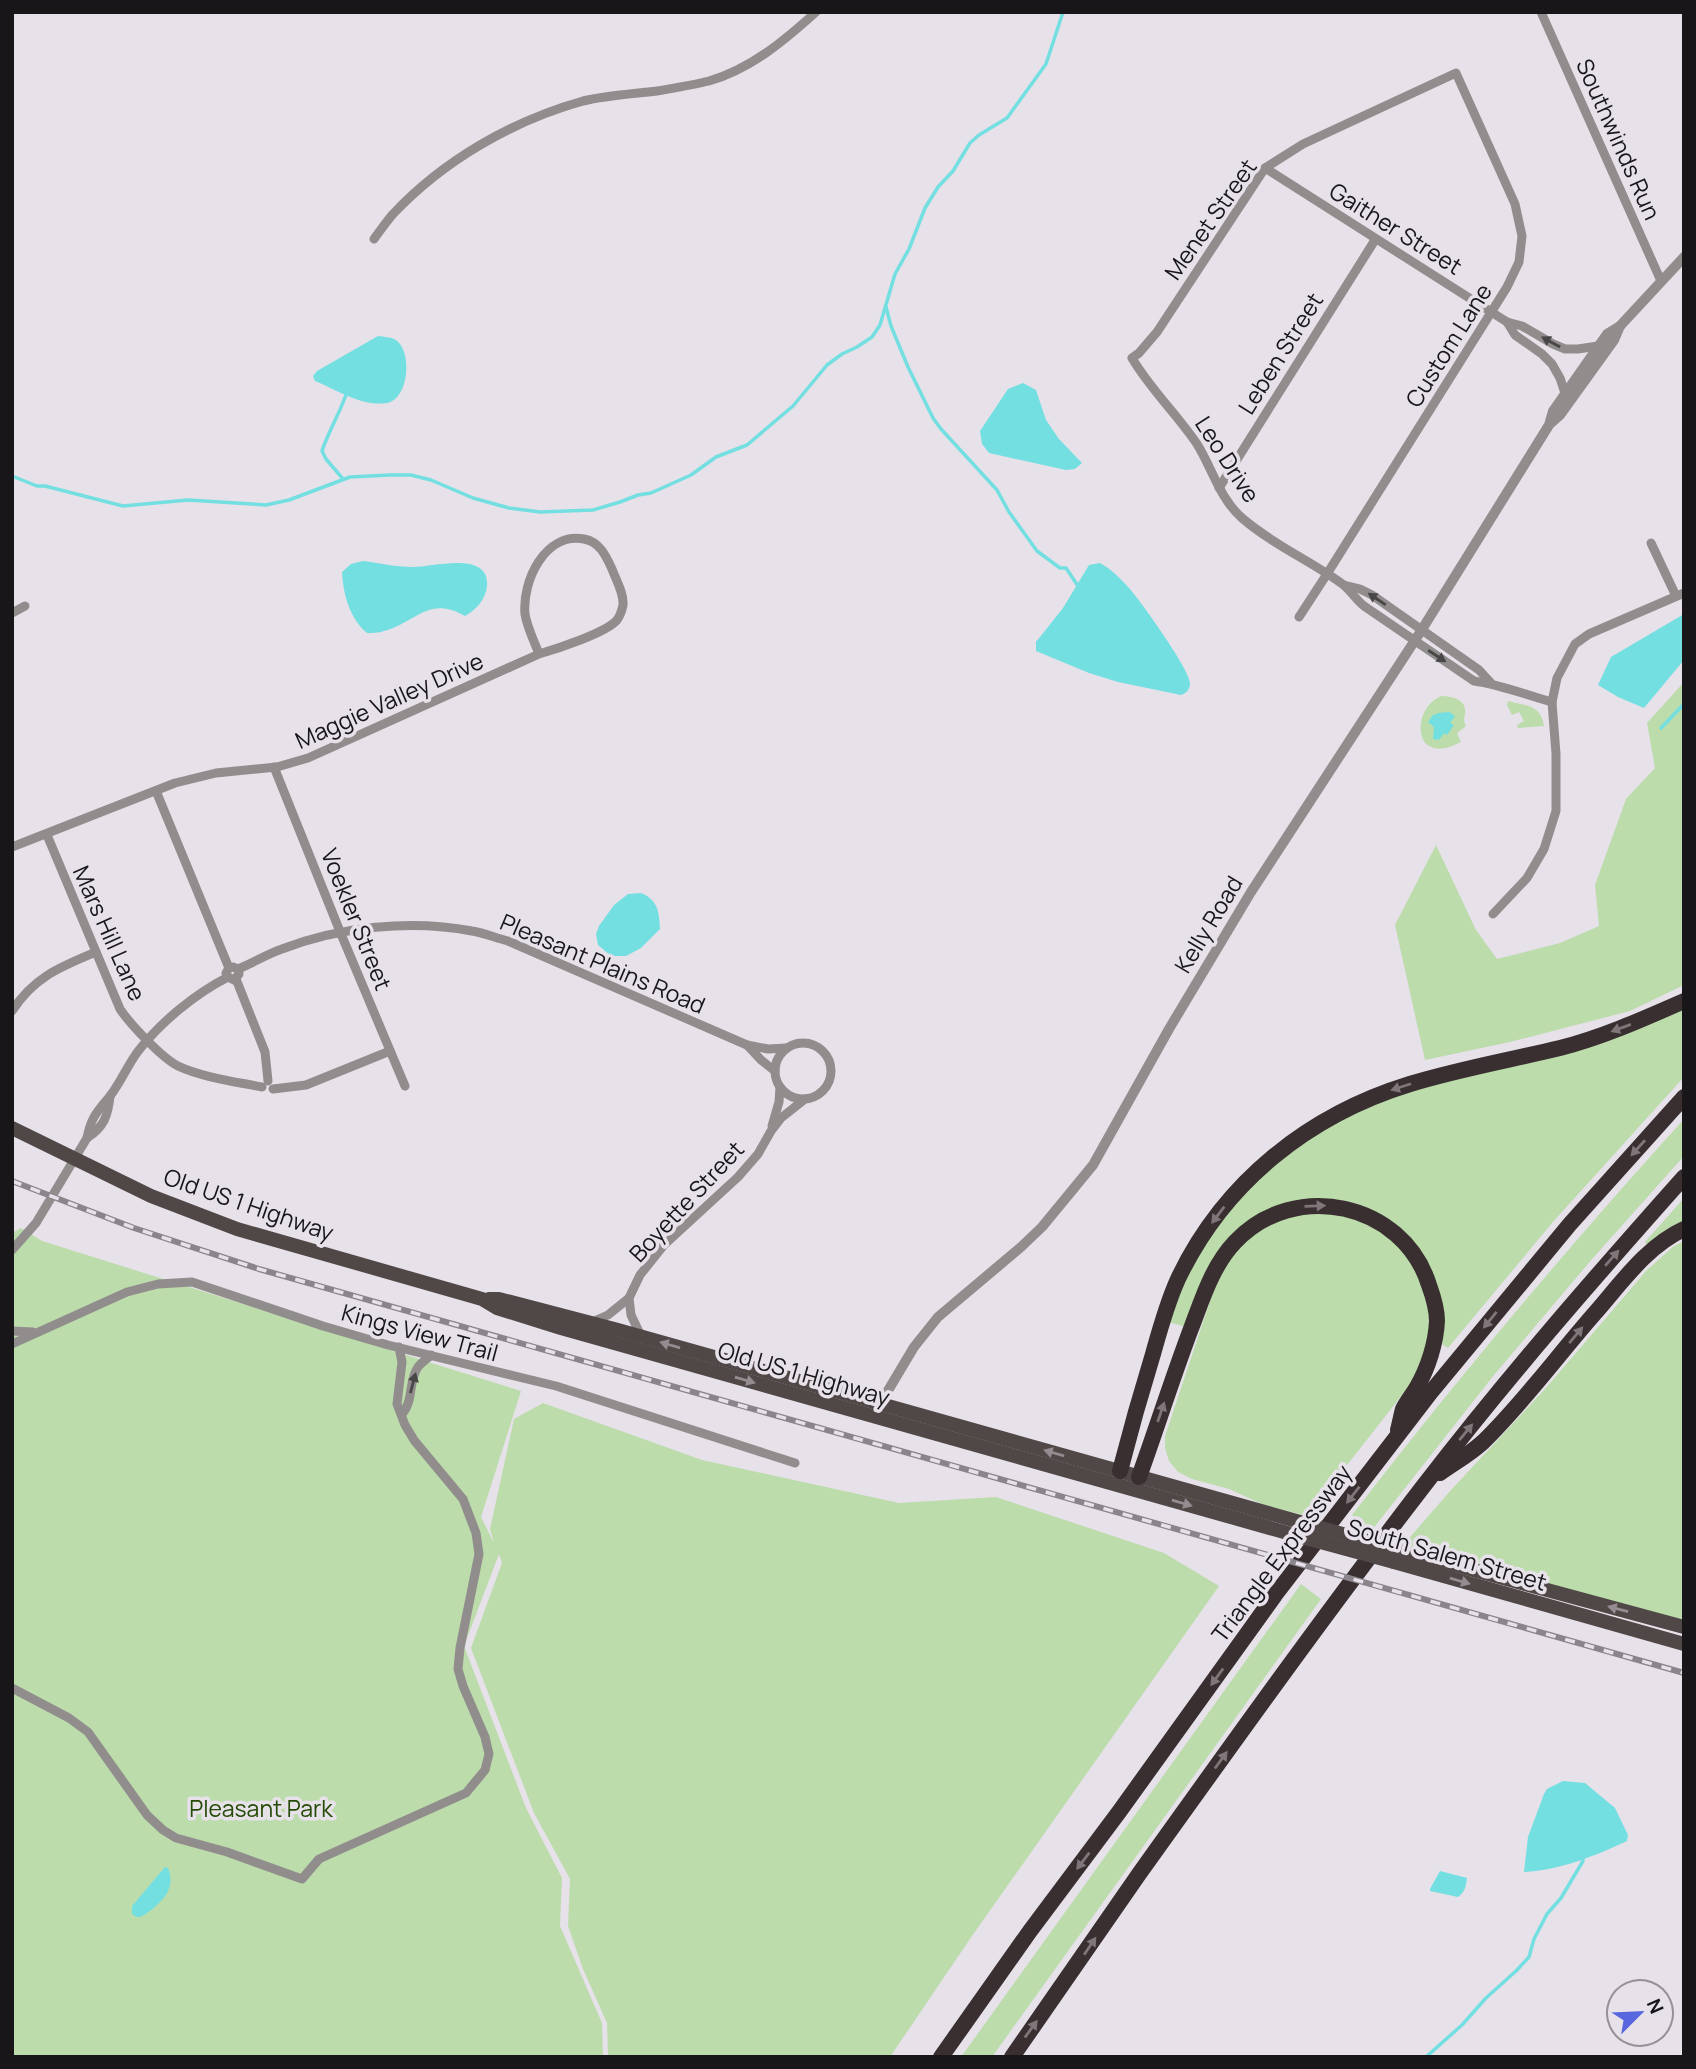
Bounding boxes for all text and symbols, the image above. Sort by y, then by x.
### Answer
street label: Southwinds Run [1569,53,1669,225]
street label: Menet Street [1157,152,1263,286]
street label: Gaither Street [1323,174,1469,282]
street label: Custom Lane [1397,277,1499,413]
street label: Leben Street [1230,286,1330,420]
one-way arrow [1542,336,1561,348]
street label: Leo Drive [1188,410,1268,508]
one-way arrow [1367,593,1387,606]
street label: Maggie Valley Drive [290,644,488,756]
one-way arrow [1427,650,1447,663]
street label: Voekler Street [314,843,400,995]
street label: Mars Hill Lane [66,860,154,1006]
street label: Kelly Road [1166,869,1250,979]
street label: Pleasant Plains Road [496,905,710,1021]
one-way arrow [1610,1022,1631,1033]
one-way arrow [1391,1082,1412,1093]
street label: Boyette Street [621,1133,751,1269]
one-way arrow [1630,1139,1646,1157]
street label: Old US 1 Highway [160,1160,338,1248]
one-way arrow [1304,1201,1326,1212]
one-way arrow [1211,1205,1225,1224]
one-way arrow [1604,1249,1619,1266]
street label: Kings View Trail [338,1296,502,1368]
one-way arrow [1482,1311,1497,1329]
one-way arrow [1568,1327,1583,1344]
street label: Old US 1 Highway [714,1333,894,1413]
one-way arrow [659,1339,680,1349]
one-way arrow [409,1372,419,1393]
one-way arrow [735,1375,756,1385]
one-way arrow [1156,1402,1167,1423]
one-way arrow [1459,1424,1474,1442]
one-way arrow [1043,1447,1065,1458]
street label: Triangle Expressway [1204,1458,1358,1648]
one-way arrow [1346,1485,1361,1503]
one-way arrow [1172,1498,1193,1508]
street label: South Salem Street [1344,1510,1550,1598]
one-way arrow [1450,1576,1471,1586]
one-way arrow [1607,1603,1629,1614]
one-way arrow [1210,1668,1224,1686]
one-way arrow [1214,1751,1228,1769]
park label: Pleasant Park [189,1792,333,1824]
one-way arrow [1075,1851,1090,1869]
one-way arrow [1083,1937,1096,1956]
north arrow [1605,1978,1675,2048]
text: N [1641,1995,1670,2018]
one-way arrow [1024,2021,1039,2039]

